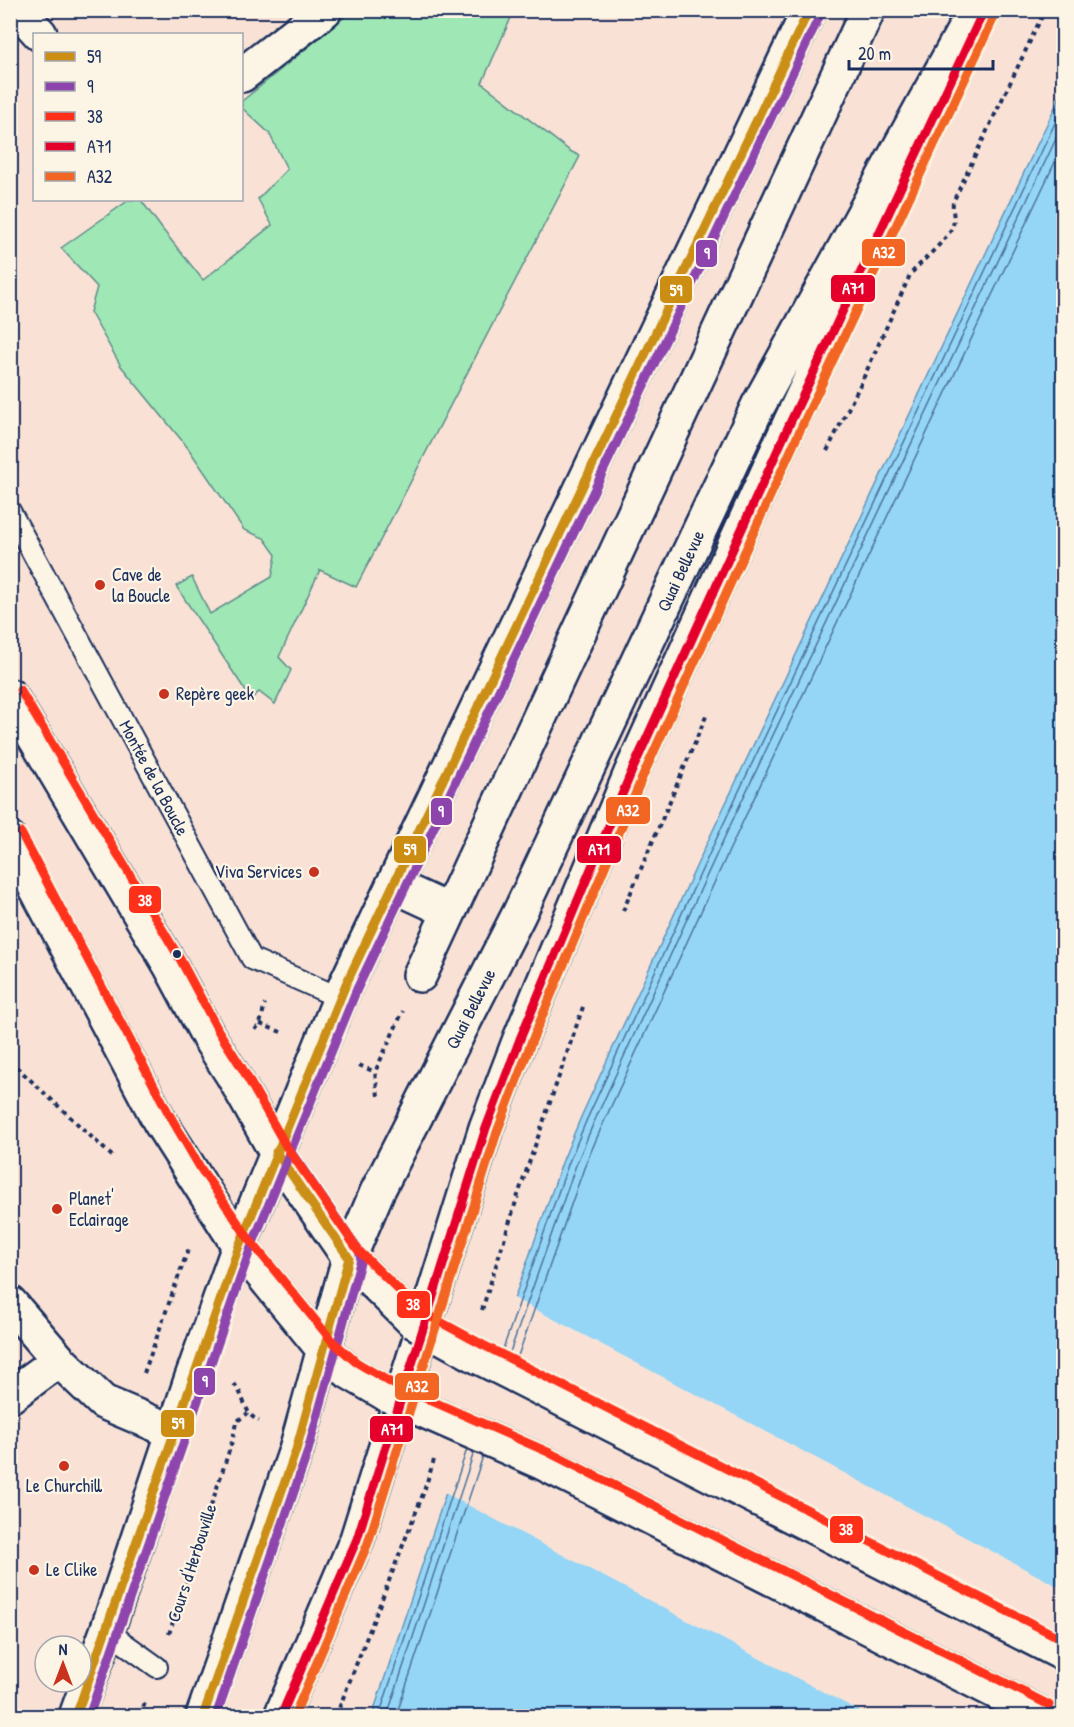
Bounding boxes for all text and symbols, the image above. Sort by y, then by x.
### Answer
legend [33,33,243,201]
scale bar [849,33,993,71]
text: 20 m [858,41,891,66]
text: 59 [87,44,102,69]
text: 9 [87,74,94,99]
text: 38 [87,104,103,129]
text: A71 [87,134,111,159]
text: A32 [87,164,113,189]
line badge: A32 [861,238,906,267]
line badge: 9 [695,239,718,268]
text: A32 [873,241,896,263]
text: 9 [704,242,710,264]
line badge: A71 [830,274,876,303]
line badge: 59 [659,275,693,304]
text: A71 [842,277,864,299]
text: 59 [670,279,682,301]
street label: Quai Bellevue [651,526,710,615]
place label: Cave de la Boucle [112,562,171,608]
marker: Cave de la Boucle [93,578,107,592]
place label: Repère geek [176,681,255,706]
marker: Repère geek [157,687,171,701]
street label: Montée de la Boucle [113,716,195,840]
line badge: A32 [605,796,651,825]
line badge: 9 [430,797,453,826]
text: A32 [617,799,640,821]
text: 9 [438,800,444,822]
line badge: 59 [393,835,427,864]
line badge: A71 [576,835,622,864]
text: 59 [404,838,416,860]
text: A71 [588,838,610,860]
place label: Viva Services [215,859,302,884]
marker: Viva Services [307,865,321,879]
line badge: 38 [128,885,162,914]
text: 38 [138,889,152,911]
unlabelled marker [171,948,183,960]
street label: Quai Bellevue [440,964,501,1053]
place label: Planet' Eclairage [69,1186,129,1232]
marker: Planet' Eclairage [50,1202,64,1216]
line badge: 38 [396,1290,431,1319]
text: 38 [406,1293,420,1315]
line badge: 9 [193,1367,216,1396]
text: 9 [202,1370,208,1392]
line badge: A32 [394,1372,440,1401]
text: A32 [406,1375,429,1397]
line badge: 59 [160,1409,195,1438]
text: 59 [172,1412,184,1434]
line badge: A71 [369,1415,414,1443]
text: A71 [381,1418,403,1440]
marker: Le Churchill [57,1459,71,1473]
place label: Le Churchill [26,1473,102,1498]
street label: Cours d'Herbouville [161,1501,222,1625]
line badge: 38 [829,1515,864,1544]
text: 38 [839,1518,853,1540]
place label: Le Clike [46,1557,97,1582]
marker: Le Clike [27,1563,41,1577]
north arrow [33,1634,93,1694]
text: N [59,1638,68,1660]

